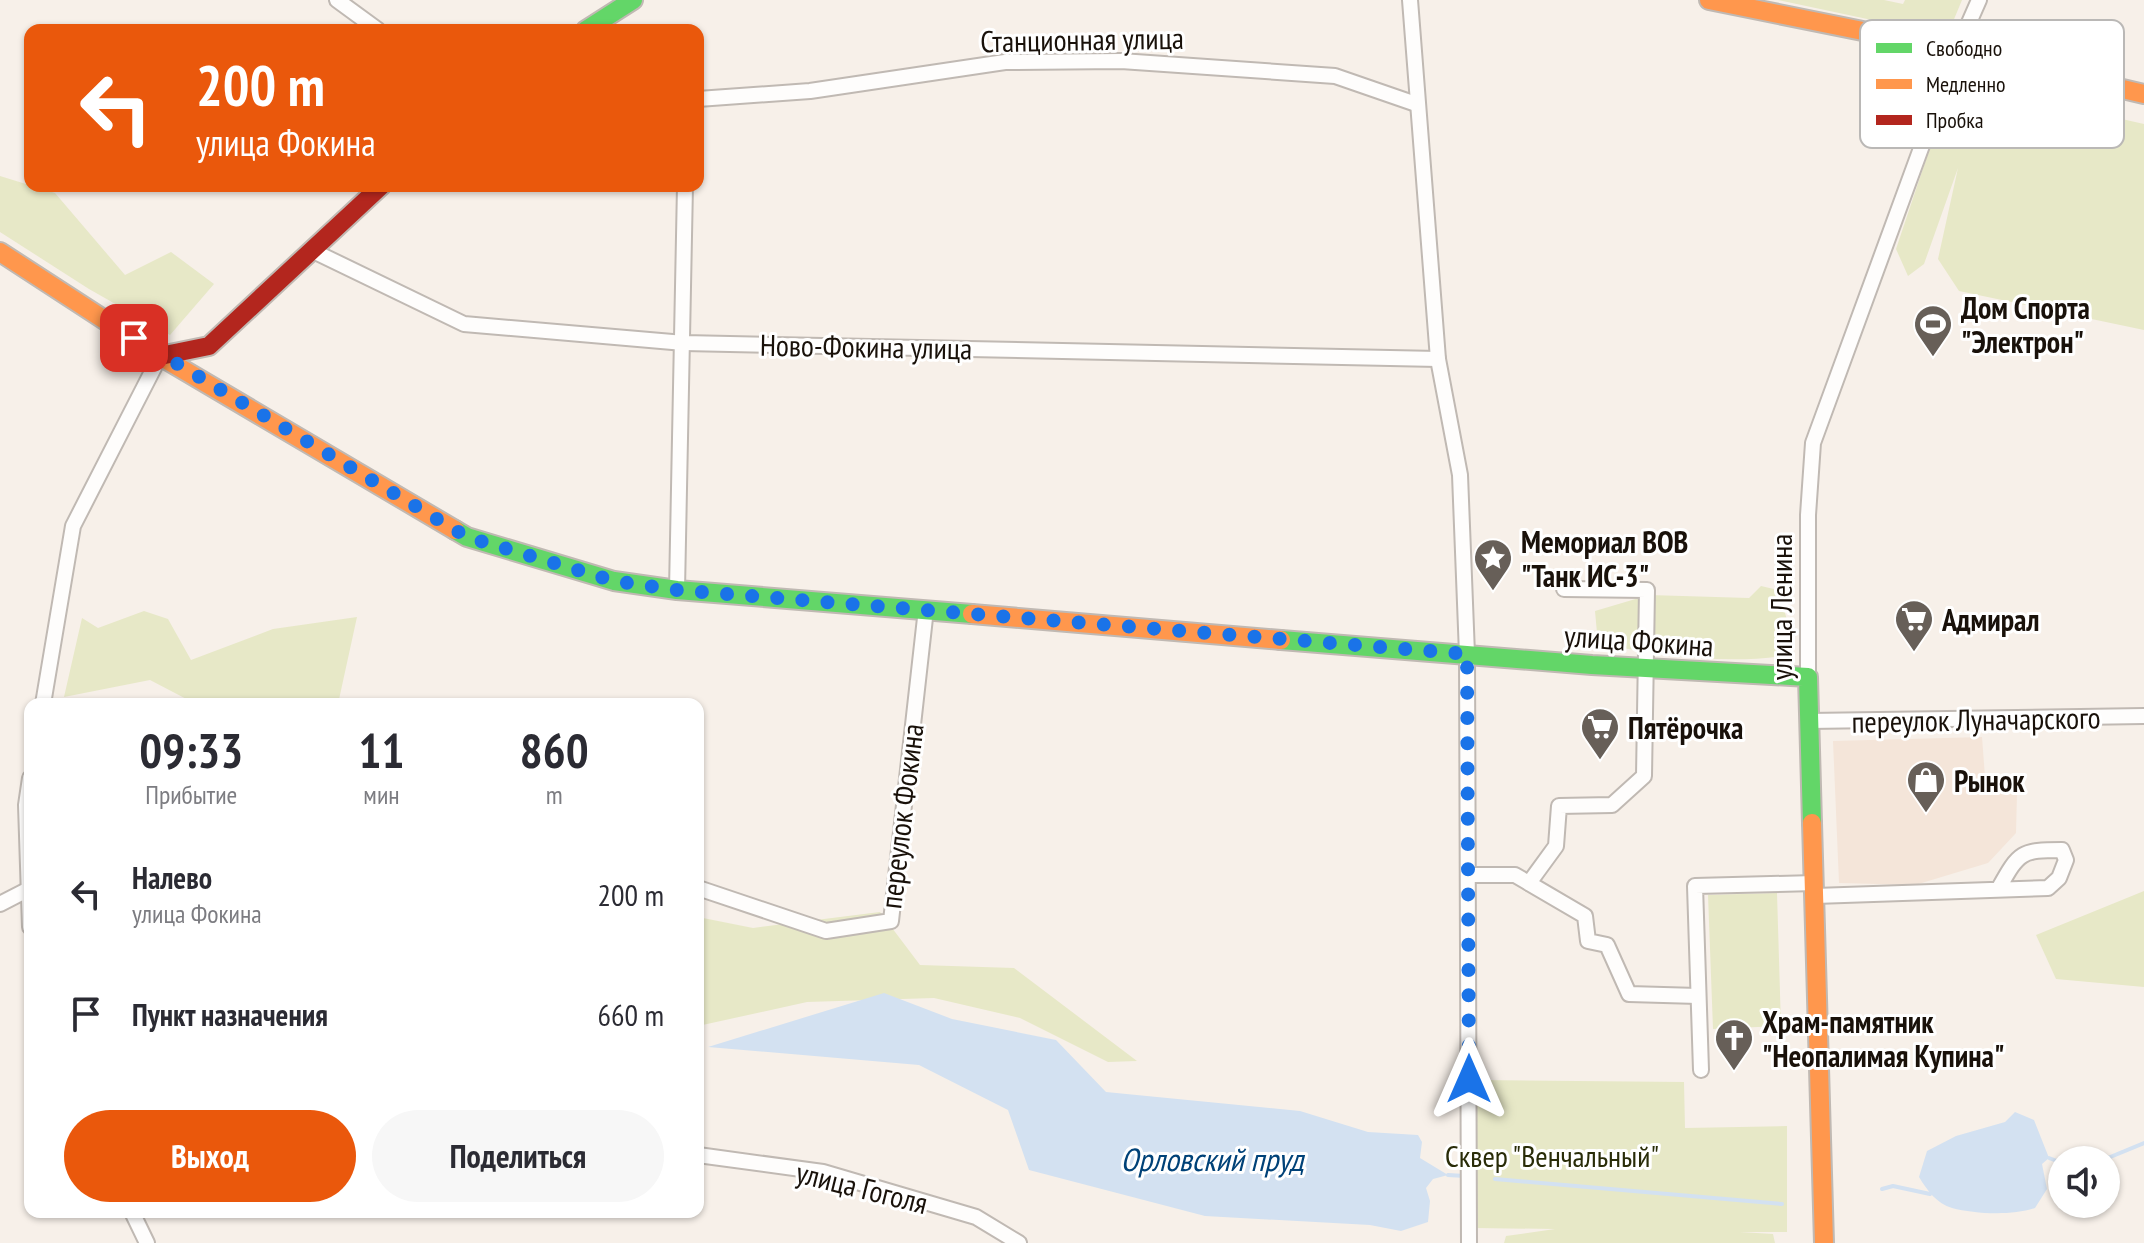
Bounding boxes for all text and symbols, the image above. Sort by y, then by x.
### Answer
street label: Станционная улица [980,18,1184,60]
legend [1860,20,2124,148]
text: Свободно [1926,34,2002,62]
text: 200 m [196,49,325,121]
icon: left [64,56,168,160]
text: Медленно [1926,70,2005,98]
text: Пробка [1926,106,1983,134]
text: улица Фокина [196,119,376,166]
place label: Дом Спорта "Электрон" [1961,288,2090,361]
sports icon: Дом Спорта "Электрон" [1912,303,1954,358]
pin [100,304,168,372]
icon: arrive [112,316,156,360]
street label: Ново-Фокина улица [760,325,972,367]
place label: Мемориал ВОВ "Танк ИС-3" [1521,522,1688,595]
street label: улица Ленина [1761,534,1800,680]
place icon: Мемориал ВОВ "Танк ИС-3" [1472,537,1514,592]
supermarket icon: Адмирал [1893,598,1935,653]
place label: Адмирал [1941,600,2039,639]
street label: улица Фокина [1563,615,1715,665]
street label: переулок Луначарского [1851,697,2101,741]
supermarket icon: Пятёрочка [1579,706,1621,761]
place label: Пятёрочка [1628,708,1743,747]
text: 09:33 [139,719,243,781]
text: 11 [359,719,404,781]
text: 860 [520,719,589,781]
street label: переулок Фокина [870,721,932,911]
shop icon: Рынок [1905,759,1947,814]
place label: Рынок [1954,761,2025,800]
text: Прибытие [145,778,237,811]
text: мин [363,778,400,811]
text: m [546,778,563,811]
text: Налево [132,858,212,897]
icon: left [64,872,108,916]
text: 200 m [598,875,664,914]
text: улица Фокина [132,897,262,930]
icon: arrive [64,992,108,1036]
text: Пункт назначения [132,995,328,1034]
text: 660 m [598,995,664,1034]
place label: Храм-памятник "Неопалимая Купина" [1762,1002,2005,1075]
church icon: Храм-памятник "Неопалимая Купина" [1713,1017,1755,1072]
position arrow [1427,1037,1511,1121]
button: Выход [64,1110,356,1202]
button: Поделиться [372,1110,664,1202]
park label: Сквер "Венчальный" [1445,1136,1659,1175]
water label: Орловский пруд [1121,1138,1305,1180]
map controls [2048,1146,2120,1218]
button: sound [2048,1146,2120,1218]
street label: улица Гоголя [792,1152,932,1222]

